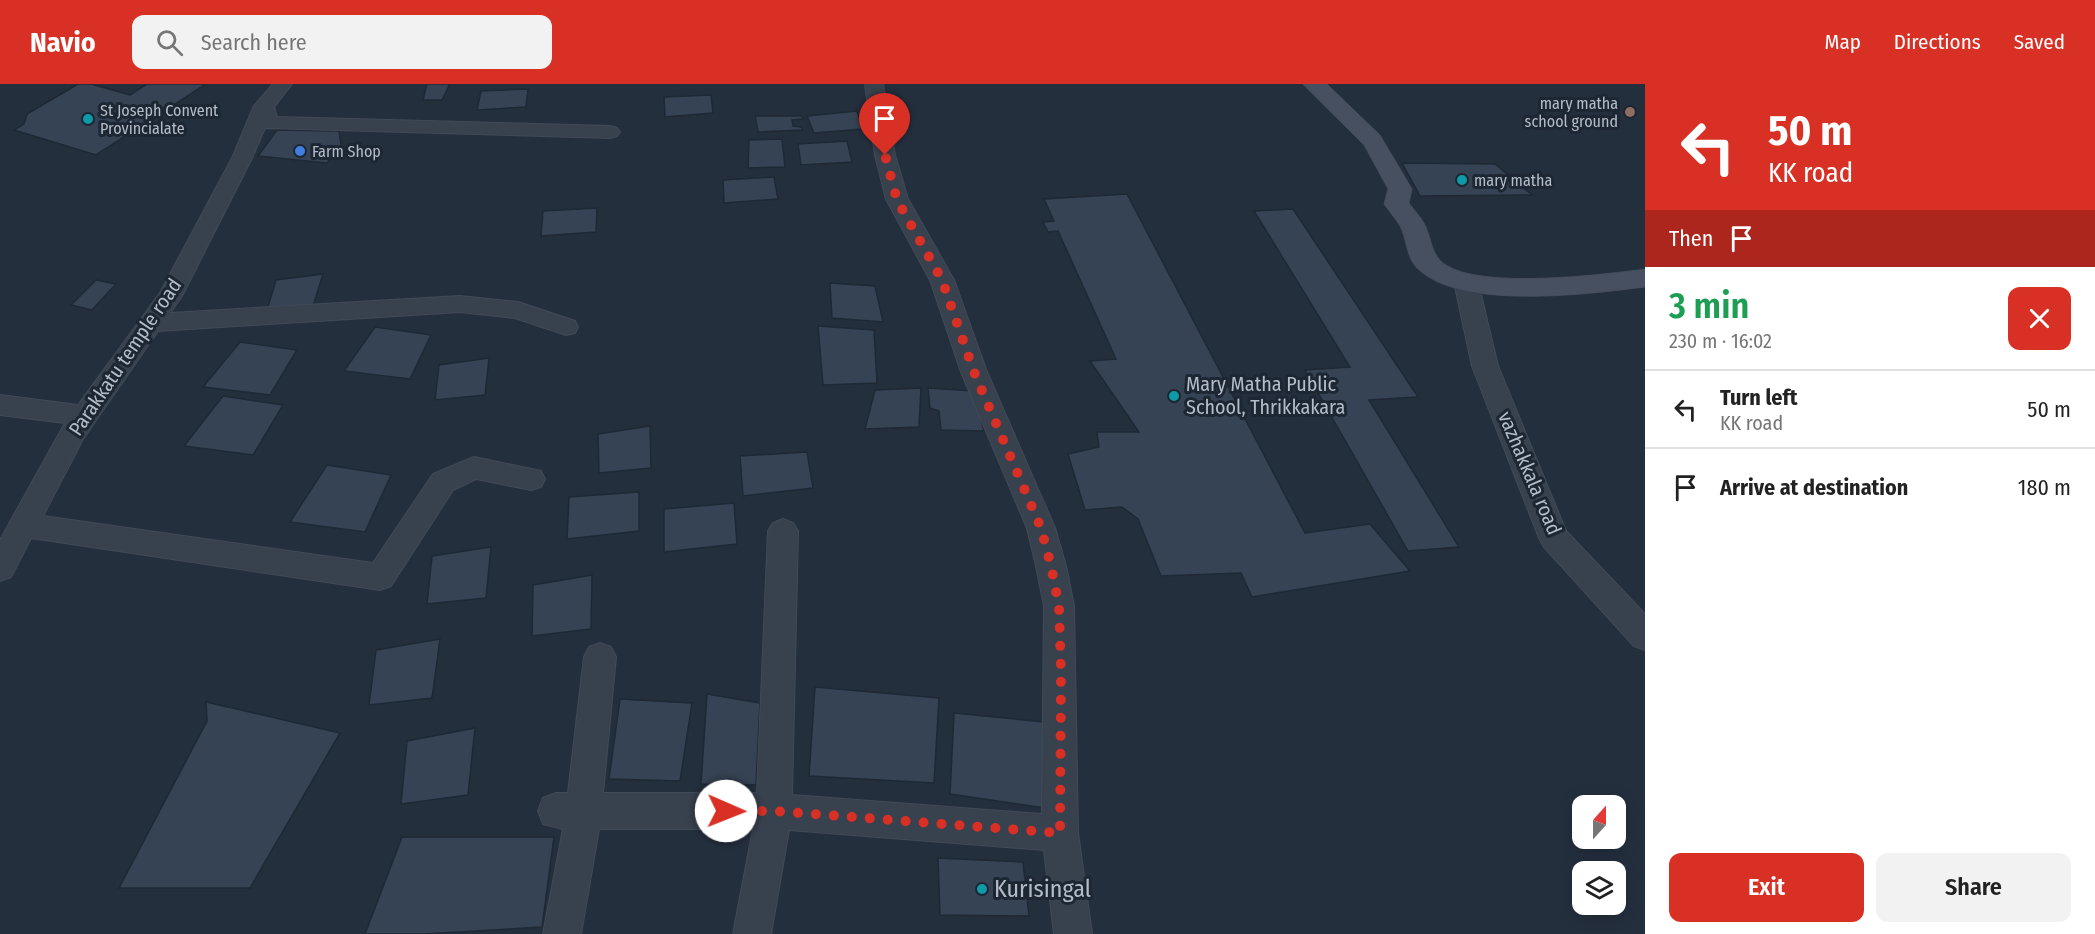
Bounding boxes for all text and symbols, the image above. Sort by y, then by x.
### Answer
search box [132,15,552,69]
text: Navio [30,26,96,59]
icon: search [153,26,186,59]
text: Search here [201,29,307,56]
text: Map [1824,29,1861,55]
text: Directions [1894,29,1981,55]
text: Saved [2014,29,2065,55]
pin [859,93,910,155]
place label: mary matha school ground [1525,94,1618,131]
place label: St Joseph Convent Provincialate [100,101,219,138]
icon: arrive [868,102,901,135]
marker: mary matha school ground [1623,105,1637,119]
text: 50 m [1768,106,1852,156]
icon: left [1669,108,1747,186]
marker: St Joseph Convent Provincialate [81,112,95,126]
place label: Farm Shop [312,142,381,161]
marker: Farm Shop [293,144,307,158]
text: KK road [1768,157,1853,189]
place label: mary matha [1474,171,1552,190]
marker: mary matha [1455,173,1469,187]
icon: arrive [1725,222,1758,255]
text: Then [1669,225,1713,252]
street label: Parakkatu temple road [63,274,187,440]
text: 3 min [1669,284,1749,328]
button: close [2008,287,2071,350]
text: 230 m · 16:02 [1669,329,1772,353]
place label: Mary Matha Public School, Thrikkakara [1186,372,1345,419]
text: Turn left [1720,384,1798,411]
marker: Mary Matha Public School, Thrikkakara [1167,389,1181,403]
icon: left [1669,393,1702,426]
text: 50 m [2027,396,2071,423]
street label: vazhakkala road [1493,408,1567,538]
text: KK road [1720,411,1783,435]
icon: arrive [1669,471,1702,504]
text: Arrive at destination [1720,474,1908,501]
text: 180 m [2018,474,2071,501]
position arrow [694,779,758,843]
north arrow [1572,795,1626,849]
map controls [1572,795,1626,915]
button: Exit [1669,853,1864,922]
button: Share [1876,853,2071,922]
button: layers [1572,861,1626,915]
place label: Kurisingal [994,875,1091,903]
marker: Kurisingal [975,882,989,896]

